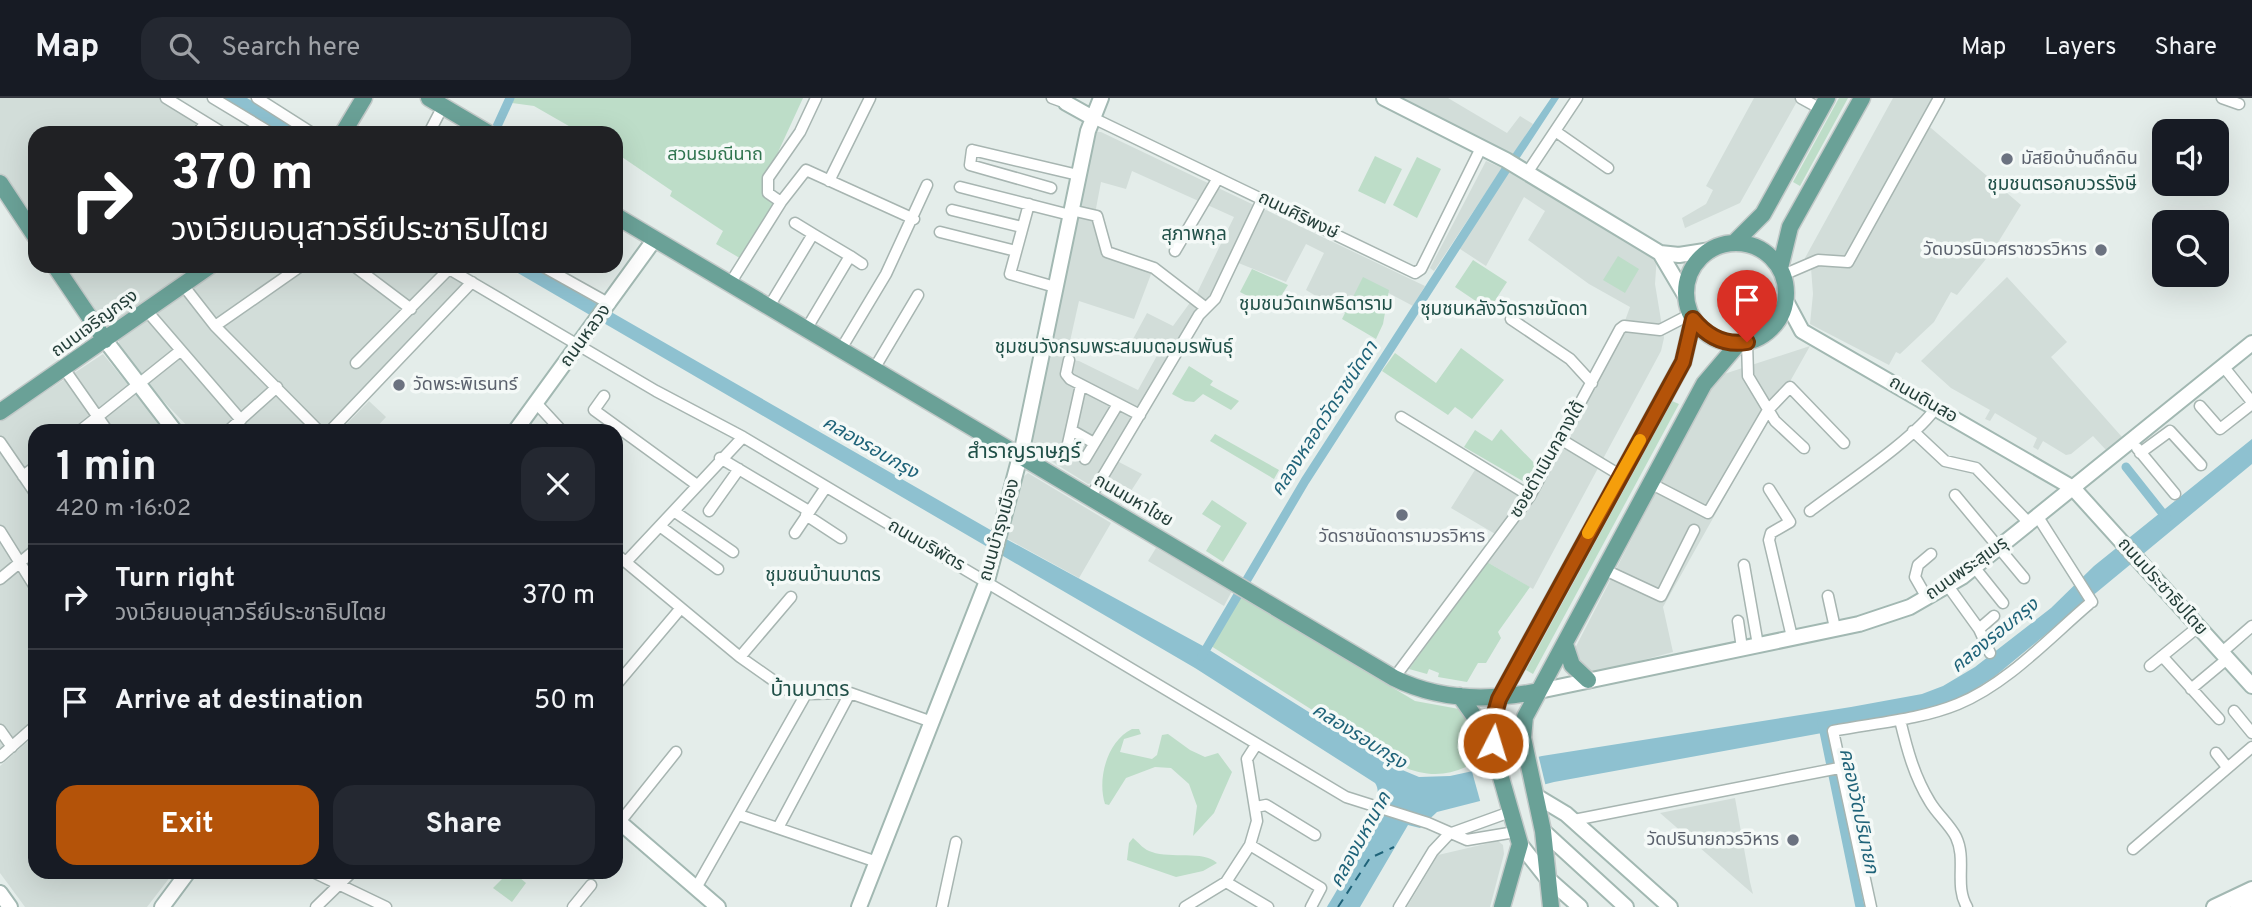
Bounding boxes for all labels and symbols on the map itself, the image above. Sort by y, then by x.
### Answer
park label: สวนรมณีนาถ [667,144,763,167]
place label: มัสยิดบ้านตึกดิน [2021,148,2138,171]
marker: มัสยิดบ้านตึกดิน [1999,151,2015,167]
district label: ชุมชนตรอกบวรรังษี [1987,173,2137,197]
street label: ถนนศิริพงษ์ [1254,187,1342,245]
district label: สุภาพกุล [1161,223,1227,247]
place label: วัดบวรนิเวศราชวรวิหาร [1923,239,2087,262]
marker: วัดบวรนิเวศราชวรวิหาร [2093,242,2109,258]
pin [1717,270,1777,342]
street label: ถนนเจริญกรุง [47,285,143,363]
district label: ชุมชนวัดเทพธิดาราม [1239,293,1393,317]
district label: ชุมชนหลังวัดราชนัดดา [1420,298,1588,322]
street label: ถนนหลวง [555,300,617,372]
district label: ชุมชนวังกรมพระสมมตอมรพันธุ์ [995,336,1233,360]
water label: คลองหลอดวัดราชนัดดา [1266,336,1385,501]
street label: ถนนดินสอ [1884,371,1962,429]
place label: วัดพระพิเรนทร์ [413,374,518,397]
marker: วัดพระพิเรนทร์ [391,377,407,393]
street label: ซอยดำเนินกลางใต้ [1505,397,1591,523]
water label: คลองรอบกรุง [818,411,923,485]
district label: สำราญราษฎร์ [967,439,1082,466]
street label: ถนนมหาไชย [1089,469,1177,533]
street label: ถนนบำรุงเมือง [974,476,1026,584]
marker: วัดราชนัดดารามวรวิหาร [1394,507,1410,523]
street label: ถนนบริพัตร [883,515,969,577]
place label: วัดราชนัดดารามวรวิหาร [1319,526,1486,549]
street label: ถนนพระสุเมรุ [1921,532,2013,606]
street label: ถนนประชาธิปไตย [2112,533,2212,641]
district label: ชุมชนบ้านบาตร [765,563,881,588]
water label: คลองรอบกรุง [1946,593,2044,679]
district label: บ้านบาตร [771,677,849,704]
water label: คลองรอบกรุง [1308,699,1411,776]
position arrow [1456,706,1530,780]
water label: คลองวัดปรินายก [1833,746,1883,876]
water label: คลองมหานาค [1325,787,1398,892]
place label: วัดปรินายกวรวิหาร [1646,829,1779,852]
marker: วัดปรินายกวรวิหาร [1785,832,1801,848]

